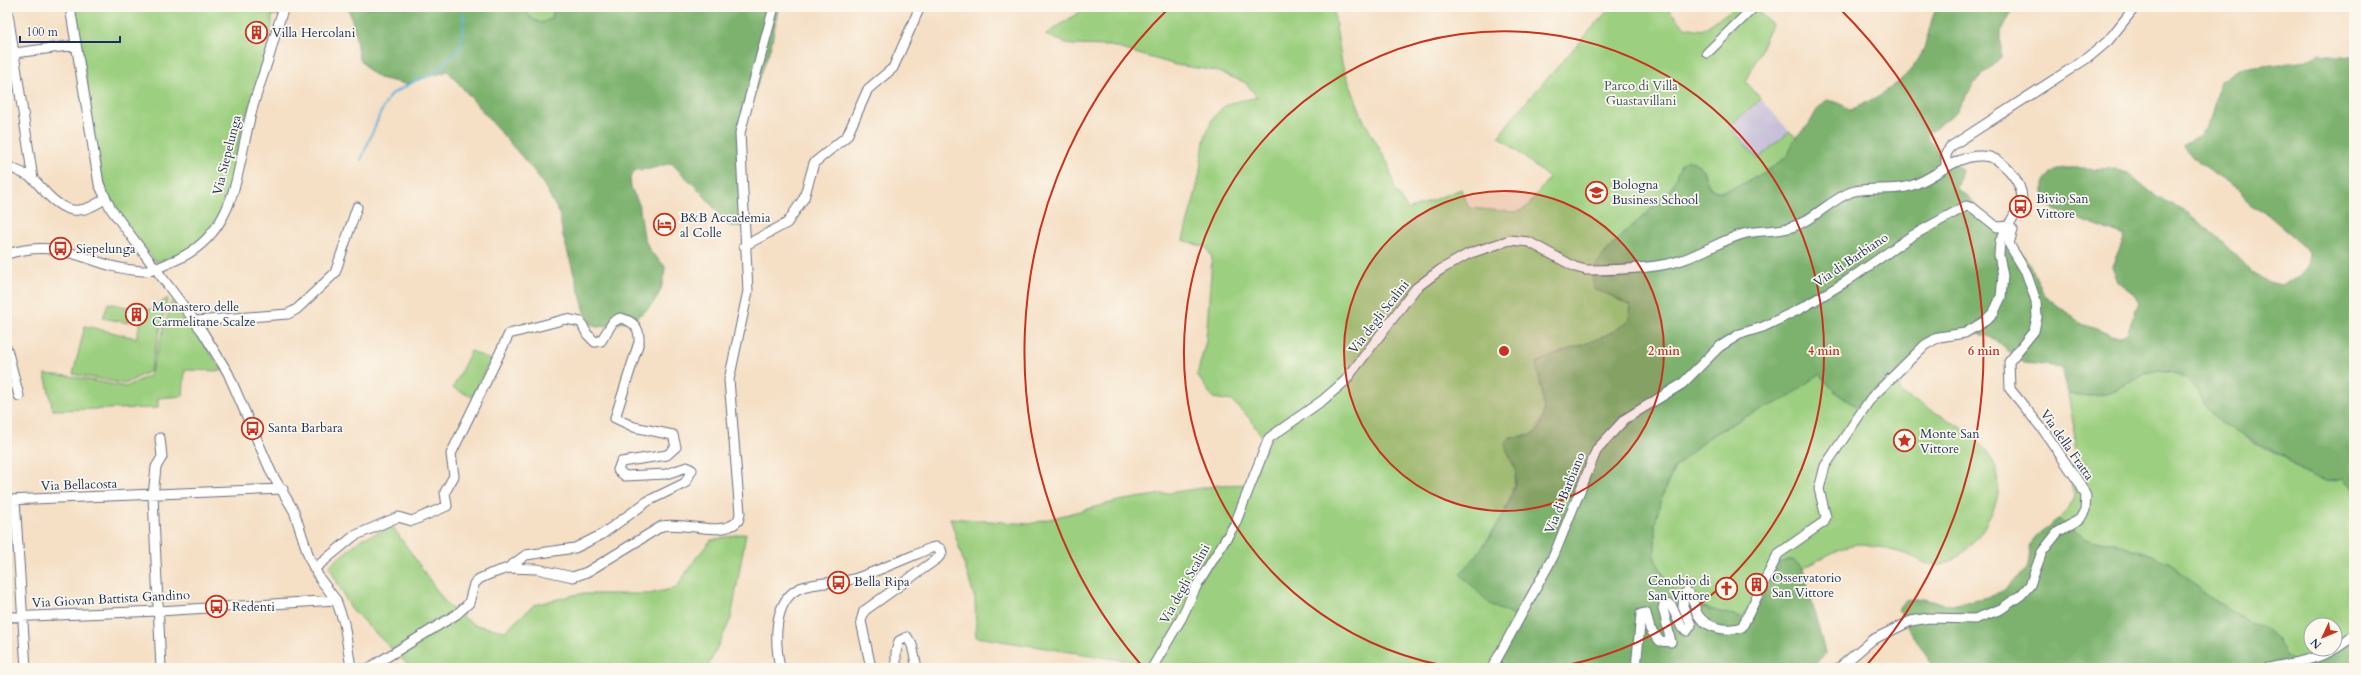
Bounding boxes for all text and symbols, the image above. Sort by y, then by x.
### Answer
scale bar [20,18,120,44]
building icon: Villa Hercolani [244,20,270,46]
text: 100 m [26,24,59,40]
place label: Villa Hercolani [272,24,356,42]
park label: Parco di Villa Guastavillani [1604,77,1678,110]
street label: Via Siepelunga [208,113,246,197]
place label: Bologna Business School [1612,176,1699,209]
school or university icon: Bologna Business School [1583,179,1609,205]
place label: Bivio San Vittore [2036,190,2089,223]
bus stop icon: Bivio San Vittore [2007,193,2033,219]
place label: B&B Accademia al Colle [680,209,771,242]
hotel icon: B&B Accademia al Colle [652,212,678,238]
street label: Via di Barbiano [1810,228,1892,292]
bus stop icon: Siepelunga [47,236,73,262]
place label: Siepelunga [76,240,136,258]
street label: Via degli Scalini [1345,276,1414,358]
place label: Monastero delle Carmelitane Scalze [152,298,256,331]
building icon: Monastero delle Carmelitane Scalze [123,301,149,327]
text: 2 min [1648,343,1680,359]
text: 4 min [1808,343,1840,359]
text: 6 min [1968,343,2000,359]
centre of rings [1497,344,1511,358]
street label: Via della Fratta [2036,406,2098,484]
bus stop icon: Santa Barbara [240,415,266,441]
place label: Santa Barbara [268,419,343,437]
place label: Monte San Vittore [1920,425,1980,458]
place icon: Monte San Vittore [1891,428,1917,454]
street label: Via di Barbiano [1541,450,1589,536]
street label: Via Bellacosta [41,475,118,495]
street label: Via degli Scalini [1156,540,1215,627]
bus stop icon: Bella Ripa [825,569,851,595]
place label: Osservatorio San Vittore [1772,569,1841,602]
place label: Cenobio di San Vittore [1648,572,1710,605]
building icon: Osservatorio San Vittore [1744,572,1770,598]
place label: Bella Ripa [854,573,910,591]
church icon: Cenobio di San Vittore [1713,575,1739,601]
street label: Via Giovan Battista Gandino [31,586,191,612]
bus stop icon: Redenti [203,594,229,620]
place label: Redenti [232,598,275,616]
north arrow [2303,617,2343,657]
text: N [2307,635,2325,652]

